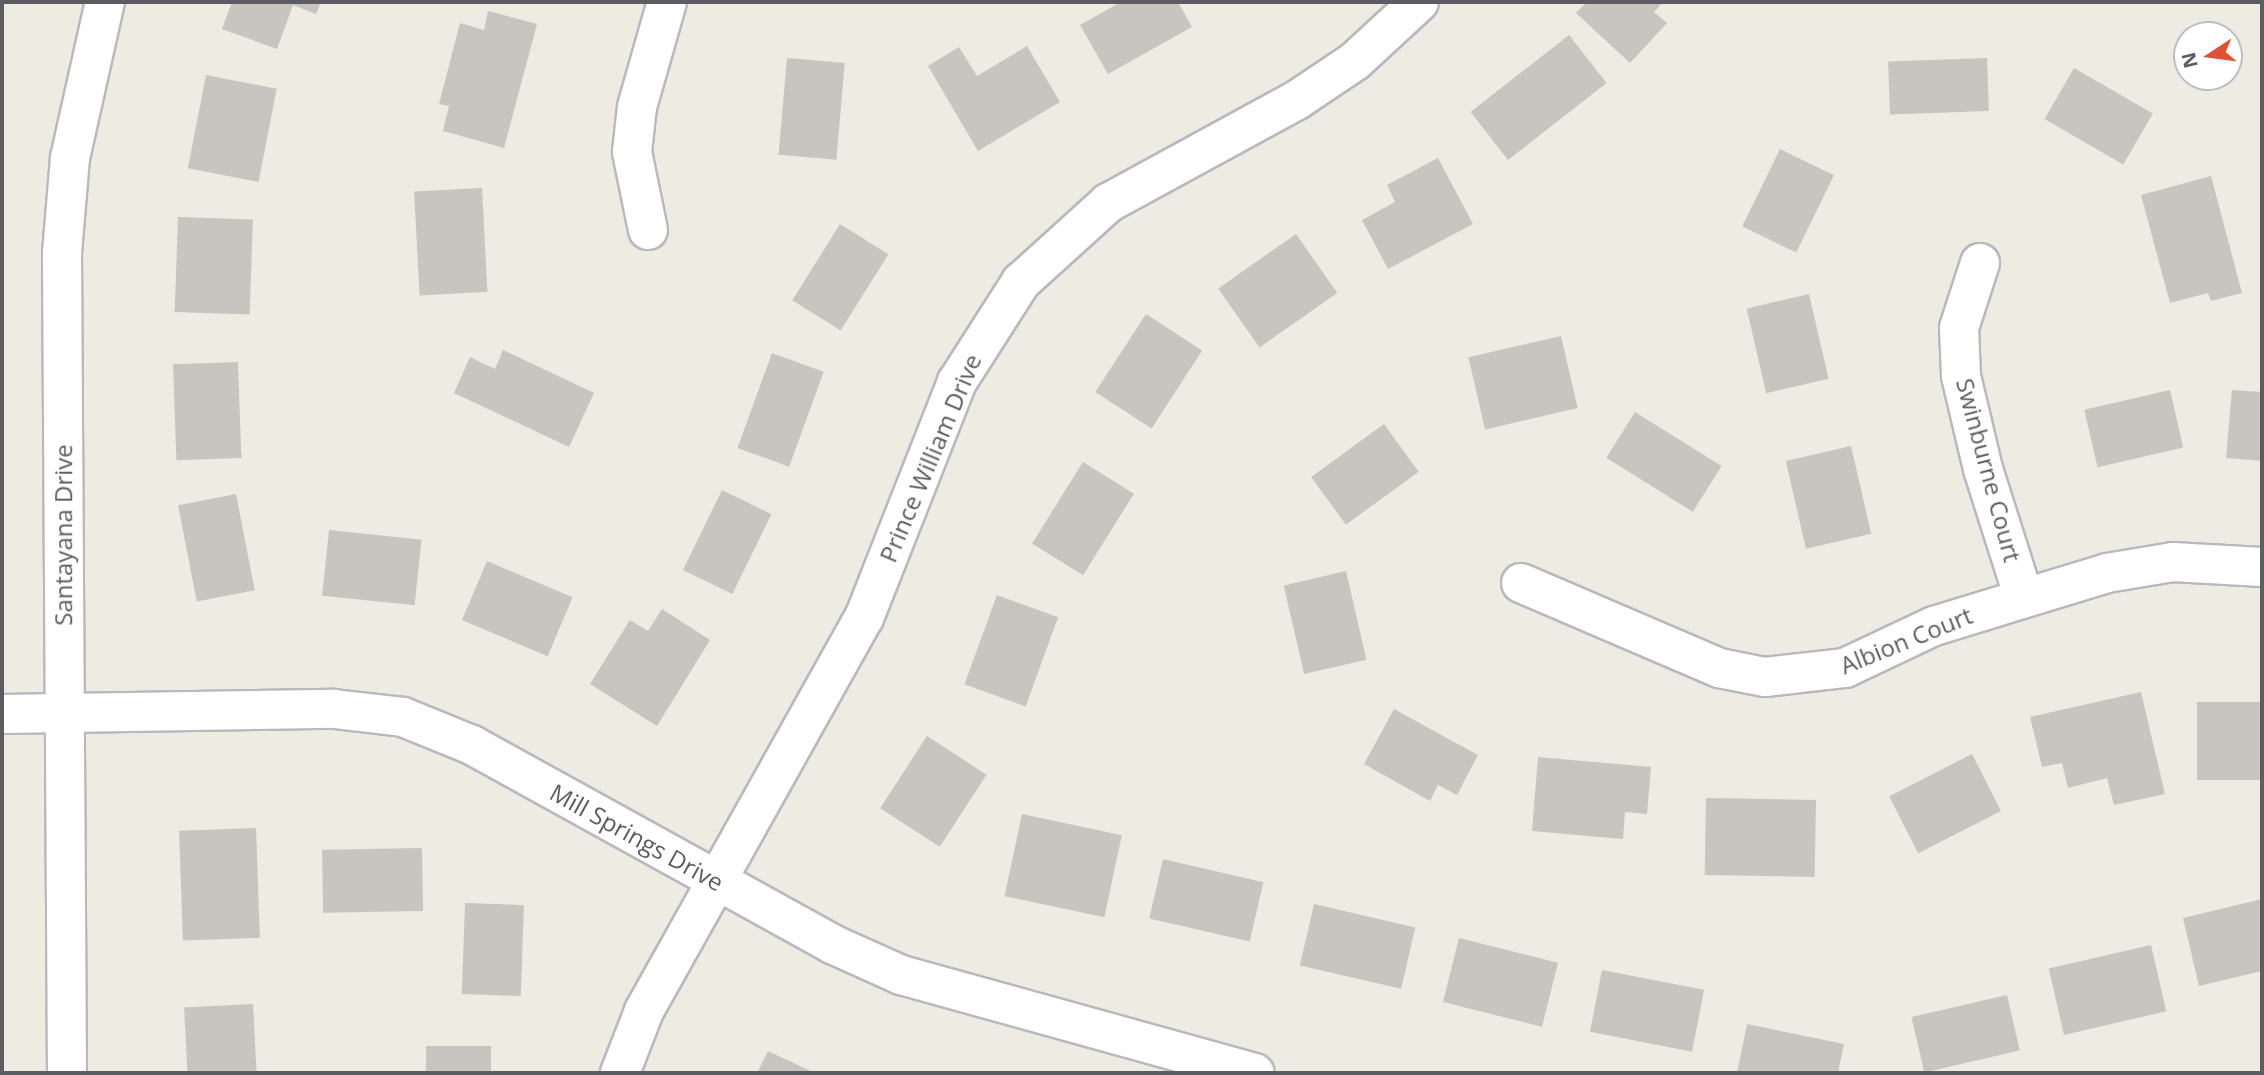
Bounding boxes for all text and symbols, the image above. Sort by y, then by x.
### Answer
north arrow [2173,21,2243,91]
text: N [2175,50,2204,71]
street label: Prince William Drive [873,350,987,566]
street label: Swinburne Court [1951,375,2027,565]
street label: Santayana Drive [49,444,77,626]
street label: Albion Court [1836,600,1976,680]
street label: Mill Springs Drive [545,777,729,897]

